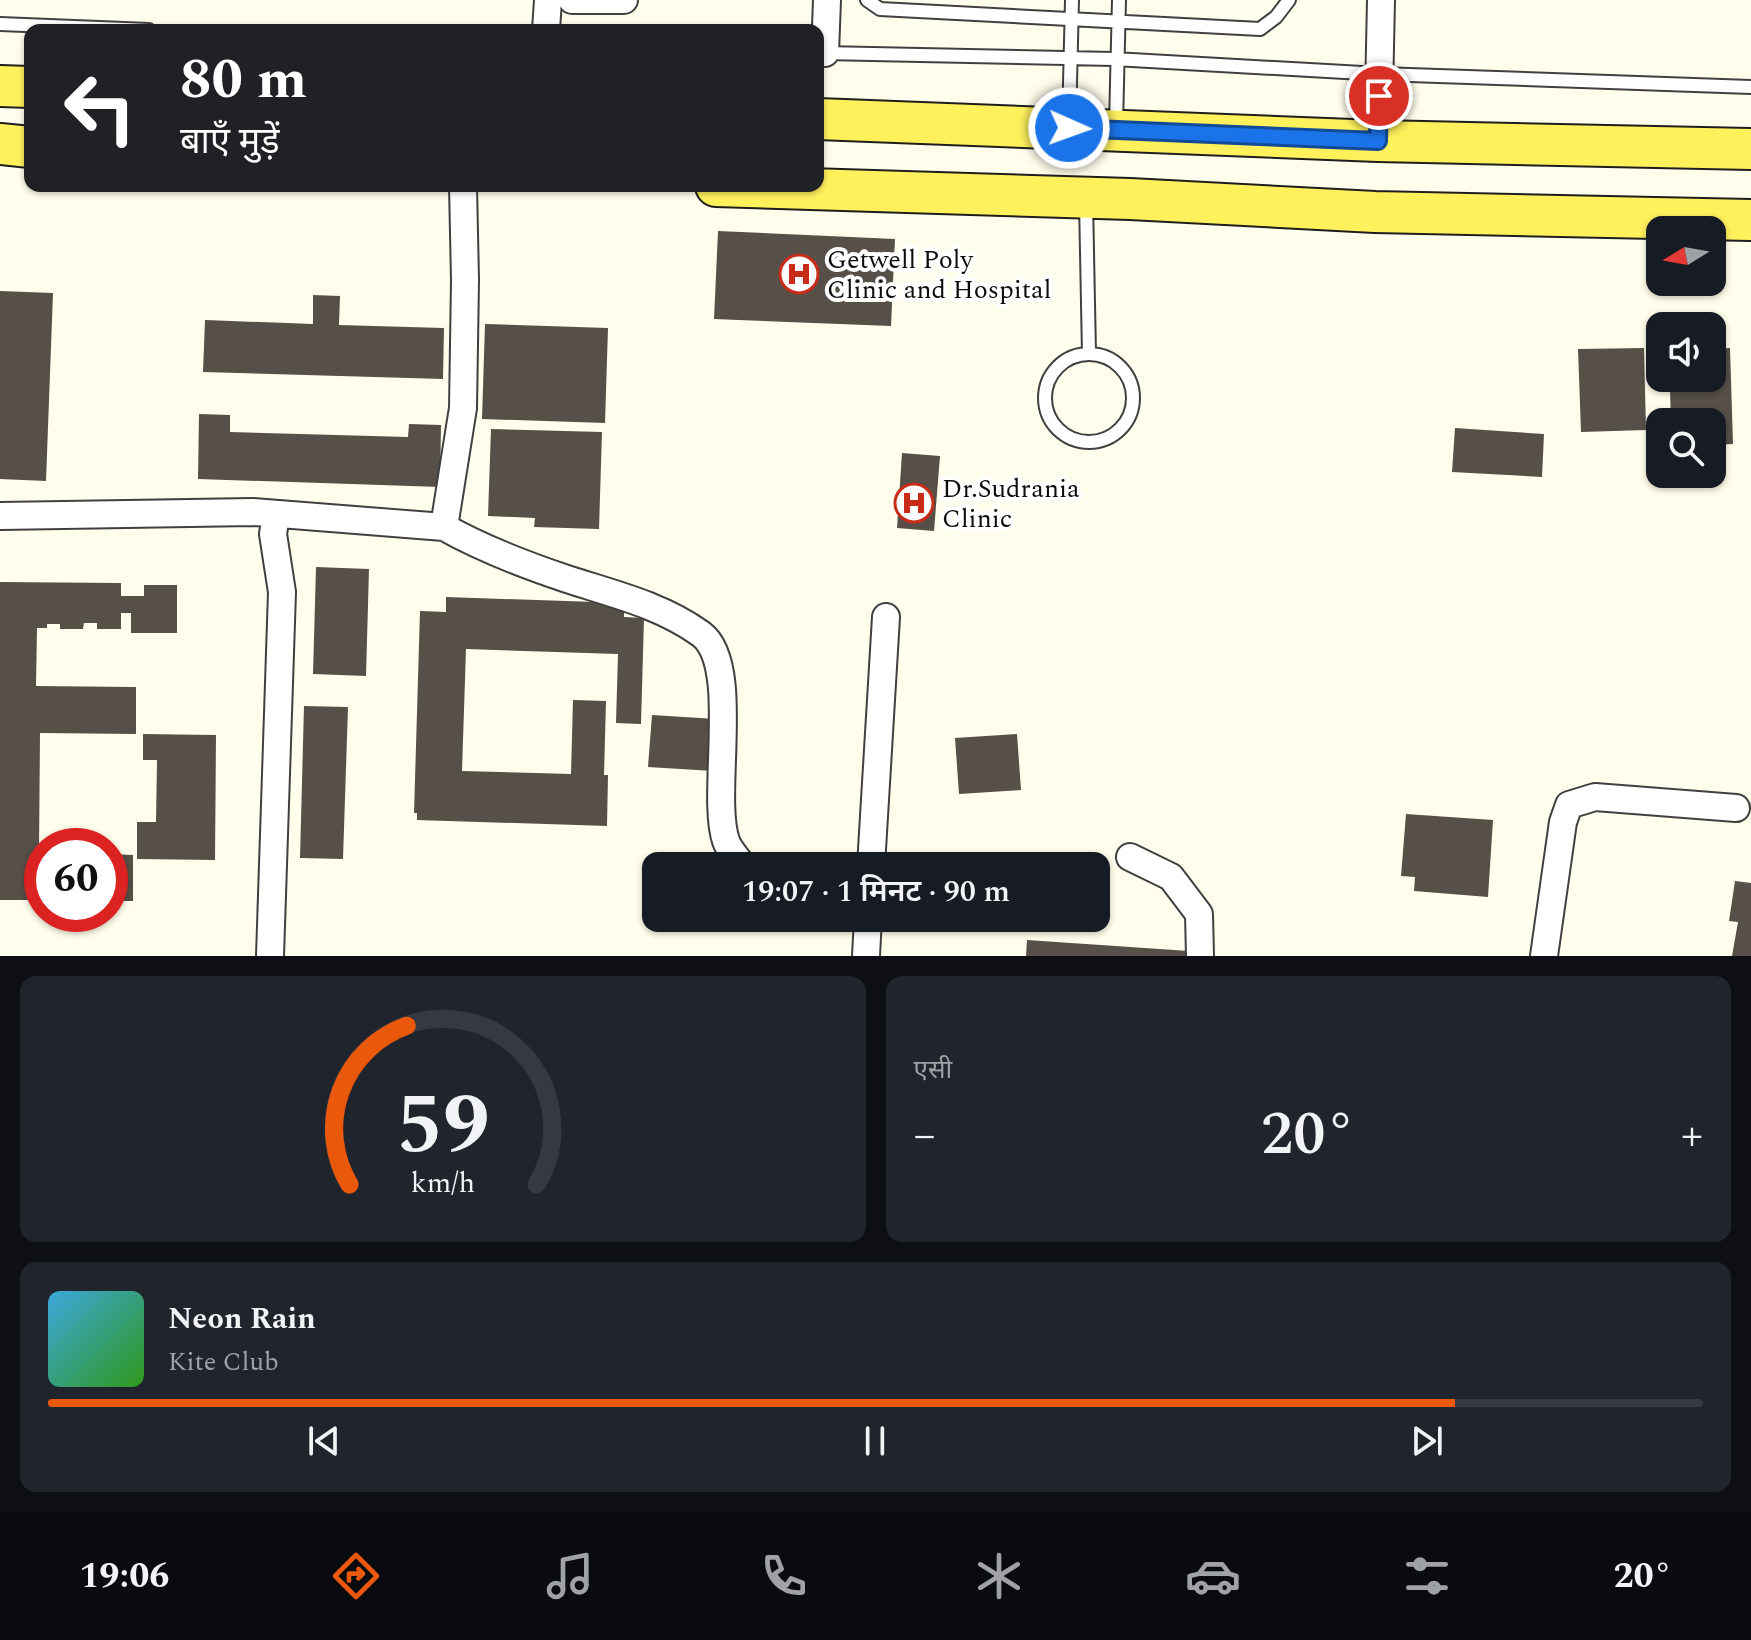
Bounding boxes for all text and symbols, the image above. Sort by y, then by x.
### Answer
text: 80 m [180,38,307,123]
icon: left [48,56,152,160]
pin [1345,62,1413,130]
icon: arrive [1357,74,1401,118]
position arrow [1027,86,1111,170]
text: बाएँ मुड़ें [180,115,280,170]
north arrow [1646,216,1726,296]
map controls [1646,216,1726,488]
place label: Getwell Poly Clinic and Hospital [827,240,1051,310]
hospital icon: Getwell Poly Clinic and Hospital [778,253,820,295]
button: sound [1646,312,1726,392]
button: search [1646,408,1726,488]
place label: Dr.Sudrania Clinic [942,469,1080,539]
hospital icon: Dr.Sudrania Clinic [893,482,935,524]
speed limit sign: 60 [24,828,128,932]
text: 19:07 · 1 मिनट · 90 m [742,869,1010,915]
text: एसी [914,1050,952,1090]
text: 59 [396,1063,489,1190]
text: 20° [1261,1089,1355,1181]
text: − [914,1102,936,1169]
text: + [1681,1102,1703,1169]
text: km/h [411,1162,475,1205]
text: Neon Rain [168,1296,316,1342]
text: Kite Club [168,1342,279,1382]
icon: previous [302,1419,346,1463]
icon: pause [853,1419,897,1463]
icon: next [1405,1419,1449,1463]
icon: directions [328,1548,384,1604]
icon: music [542,1548,598,1604]
icon: phone [756,1548,812,1604]
icon: climate [971,1548,1027,1604]
icon: car [1185,1548,1241,1604]
icon: filters [1399,1548,1455,1604]
text: 19:06 [79,1549,170,1604]
text: 20° [1613,1549,1672,1604]

